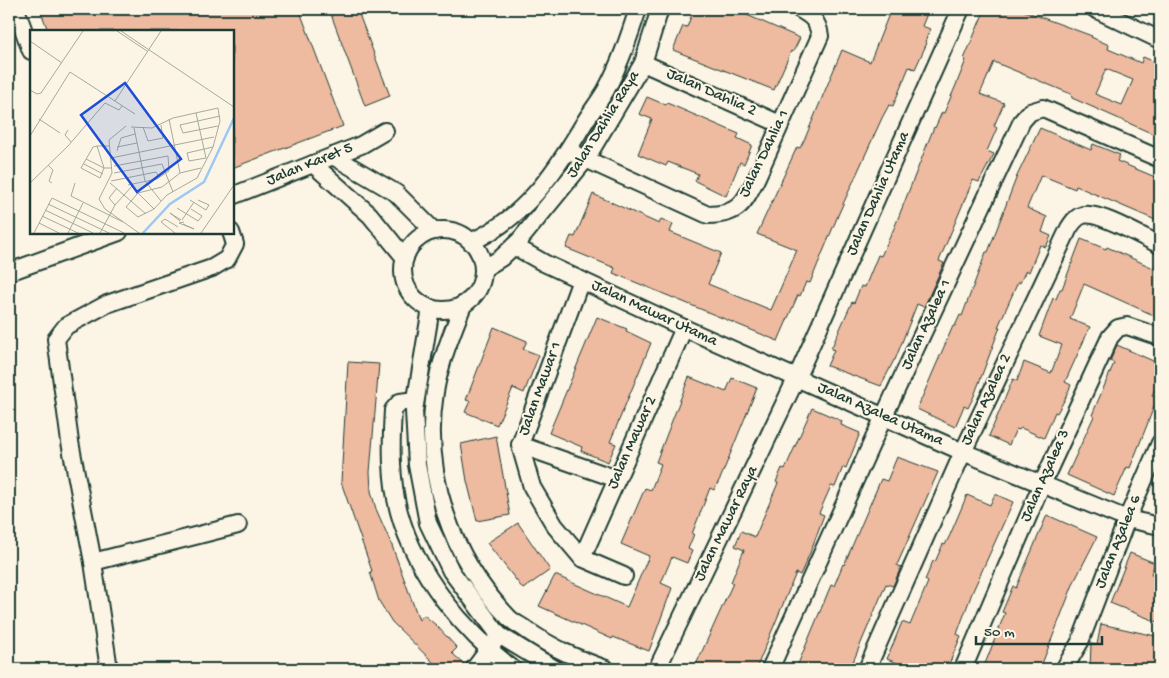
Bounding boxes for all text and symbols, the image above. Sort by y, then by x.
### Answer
inset map [30,30,234,234]
street label: Jalan Dahlia 2 [663,65,759,121]
street label: Jalan Dahlia Raya [563,67,645,182]
street label: Jalan Dahlia 1 [736,107,794,201]
street label: Jalan Dahlia Utama [843,128,915,259]
street label: Jalan Karet 5 [264,139,356,191]
street label: Jalan Mawar Utama [588,276,721,352]
street label: Jalan Azalea 1 [898,277,956,373]
street label: Jalan Mawar 1 [515,340,567,438]
street label: Jalan Azalea 2 [958,351,1017,449]
street label: Jalan Azalea Utama [814,379,947,452]
street label: Jalan Mawar 2 [604,393,662,492]
street label: Jalan Azalea 3 [1017,427,1075,525]
street label: Jalan Mawar Raya [691,462,764,585]
street label: Jalan Azalea 6 [1092,492,1147,591]
scale bar [976,613,1103,645]
text: 50 m [984,624,1015,642]

